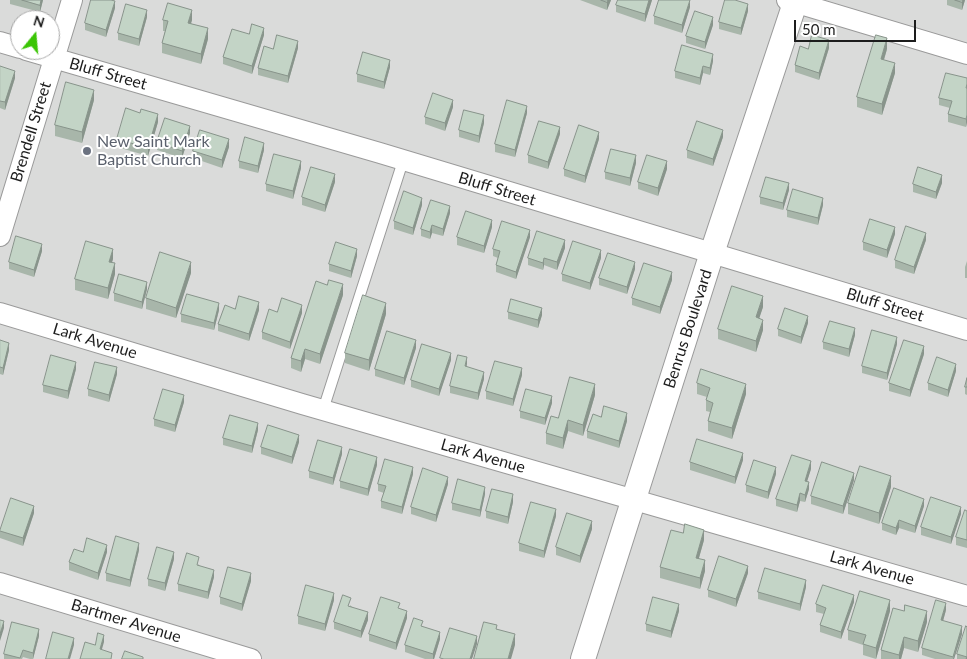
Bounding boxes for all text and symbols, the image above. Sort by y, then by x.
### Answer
north arrow [10,10,60,60]
scale bar [797,10,920,42]
text: N [32,11,47,31]
text: 50 m [802,20,836,38]
street label: Bluff Street [67,54,149,94]
street label: Brendell Street [7,79,55,185]
place label: New Saint Mark Baptist Church [97,132,210,170]
marker: New Saint Mark Baptist Church [81,145,93,157]
street label: Bluff Street [456,168,538,210]
street label: Benrus Boulevard [660,267,716,391]
street label: Bluff Street [844,284,926,326]
street label: Lark Avenue [51,319,139,363]
street label: Lark Avenue [438,435,528,477]
street label: Lark Avenue [827,547,917,589]
street label: Bartmer Avenue [69,595,183,647]

